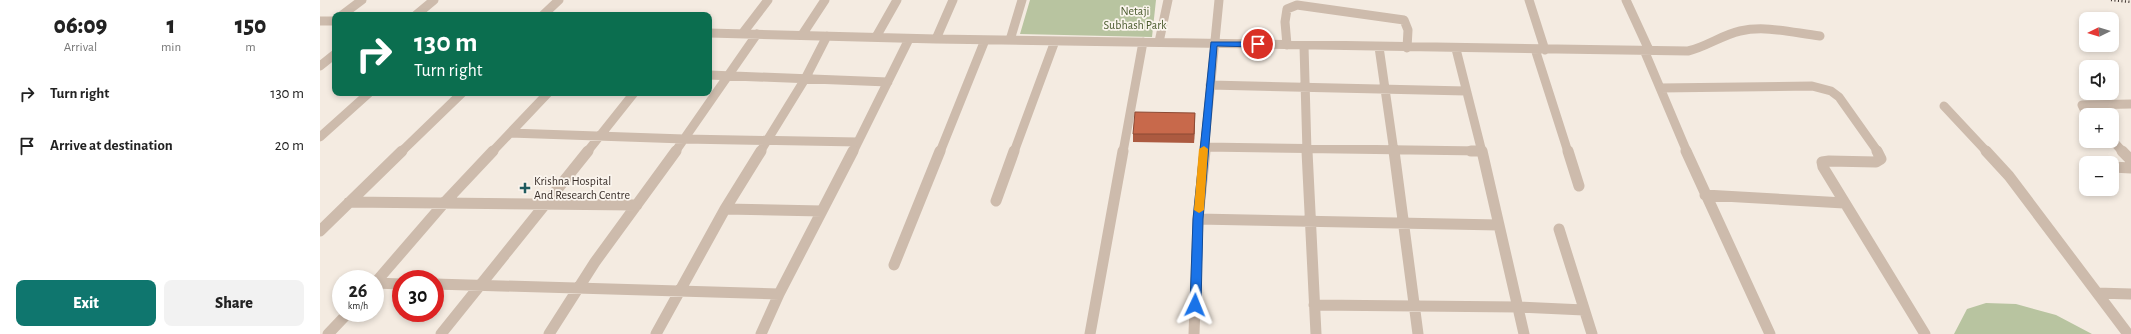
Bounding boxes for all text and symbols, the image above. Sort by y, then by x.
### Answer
park label: Netaji Subhash Park [1103,5,1167,31]
north arrow [2079,12,2119,52]
map controls [2079,12,2119,196]
text: 06:09 [54,14,107,38]
text: 1 [167,14,175,38]
text: 150 [235,14,266,38]
pin [1241,27,1275,61]
icon: right [348,28,400,80]
text: 130 m [414,29,478,57]
icon: arrive [1247,33,1269,55]
text: Arrival [64,41,97,54]
text: min [161,41,181,54]
text: m [245,41,256,54]
button: sound [2079,60,2119,100]
text: Turn right [414,62,483,80]
icon: right [16,83,38,105]
text: Turn right [50,86,109,101]
text: 130 m [270,86,304,101]
button: + [2079,108,2119,148]
icon: arrive [16,135,38,157]
text: Arrive at destination [50,138,173,153]
text: 20 m [275,138,304,153]
button: − [2079,156,2119,196]
place label: Krishna Hospital And Research Centre [534,175,630,201]
marker: Krishna Hospital And Research Centre [519,182,531,194]
speed limit sign: 30 [392,270,444,322]
button: Exit [16,280,156,326]
button: Share [164,280,304,326]
text: 26 [348,281,368,301]
position arrow [1174,284,1216,326]
text: km/h [348,301,368,311]

